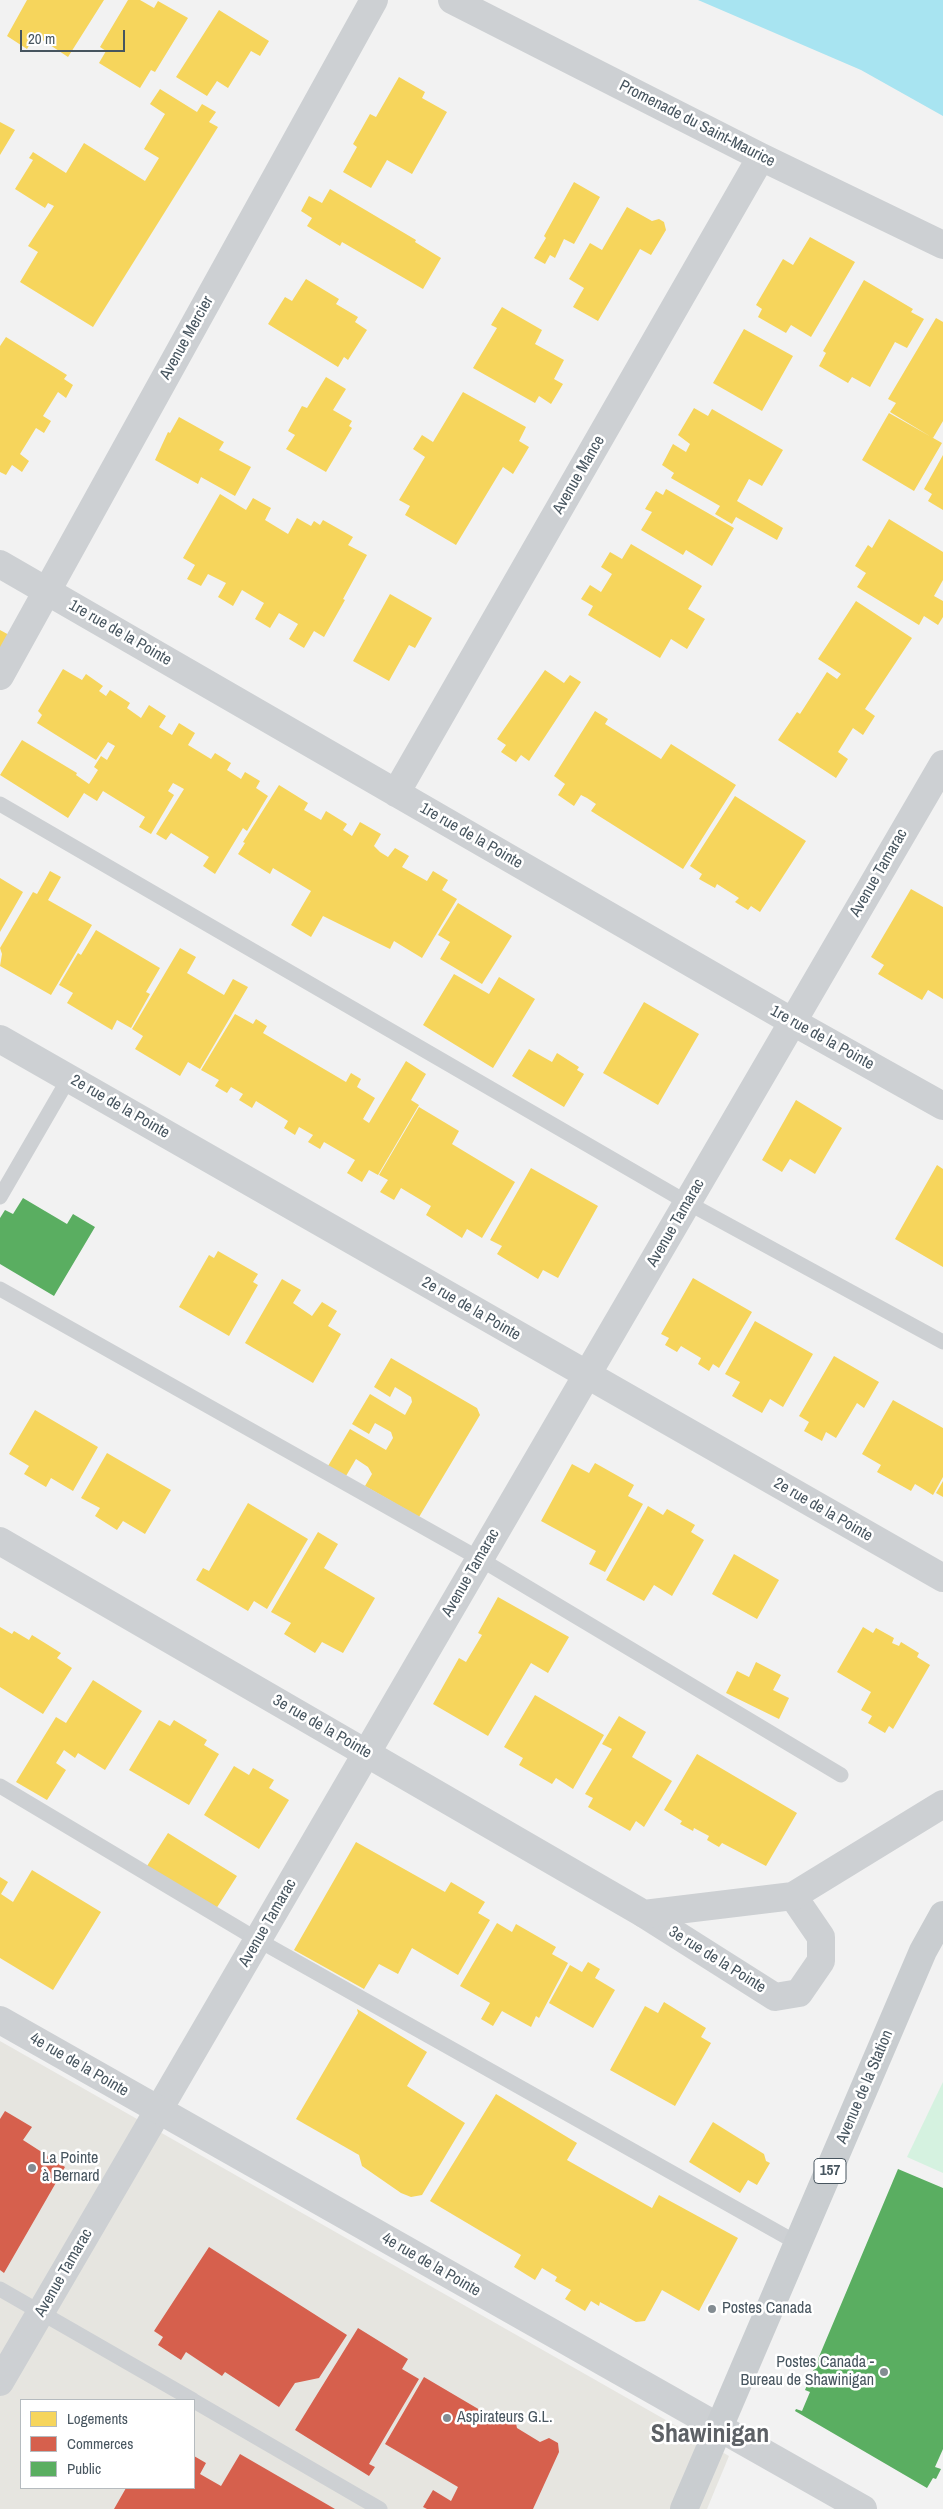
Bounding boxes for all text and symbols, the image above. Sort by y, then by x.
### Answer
scale bar [22,20,128,52]
text: 20 m [28,28,55,49]
street label: Promenade du Saint-Maurice [616,76,778,172]
street label: Avenue Mercier [156,293,218,383]
street label: Avenue Mance [549,432,609,518]
street label: 1re rue de la Pointe [65,596,175,670]
street label: 1re rue de la Pointe [416,799,526,873]
street label: Avenue Tamarac [846,826,912,920]
street label: 1re rue de la Pointe [767,1002,877,1074]
street label: 2e rue de la Pointe [67,1071,173,1143]
street label: Avenue Tamarac [643,1176,709,1270]
street label: 2e rue de la Pointe [418,1273,524,1345]
street label: 2e rue de la Pointe [770,1474,876,1546]
street label: Avenue Tamarac [438,1526,504,1620]
street label: 3e rue de la Pointe [269,1691,375,1763]
street label: Avenue Tamarac [235,1876,301,1970]
street label: 3e rue de la Pointe [665,1922,769,1998]
street label: Avenue de la Station [832,2027,898,2147]
street label: 4e rue de la Pointe [26,2029,132,2101]
place label: La Pointe à Bernard [42,2149,100,2187]
road number: 157 [814,2158,846,2184]
marker: La Pointe à Bernard [26,2162,38,2174]
street label: Avenue Tamarac [31,2226,97,2320]
street label: 4e rue de la Pointe [378,2229,484,2301]
place label: Postes Canada [722,2299,812,2319]
marker: Postes Canada [706,2303,718,2315]
place label: Postes Canada - Bureau de Shawinigan [741,2353,874,2391]
marker: Postes Canada - Bureau de Shawinigan [878,2366,890,2378]
legend [20,2399,195,2489]
text: Logements [67,2408,128,2429]
place label: Aspirateurs G.L. [457,2408,553,2428]
marker: Aspirateurs G.L. [441,2412,453,2424]
district label: Shawinigan [651,2419,769,2451]
text: Commerces [67,2433,133,2454]
text: Public [67,2458,101,2479]

